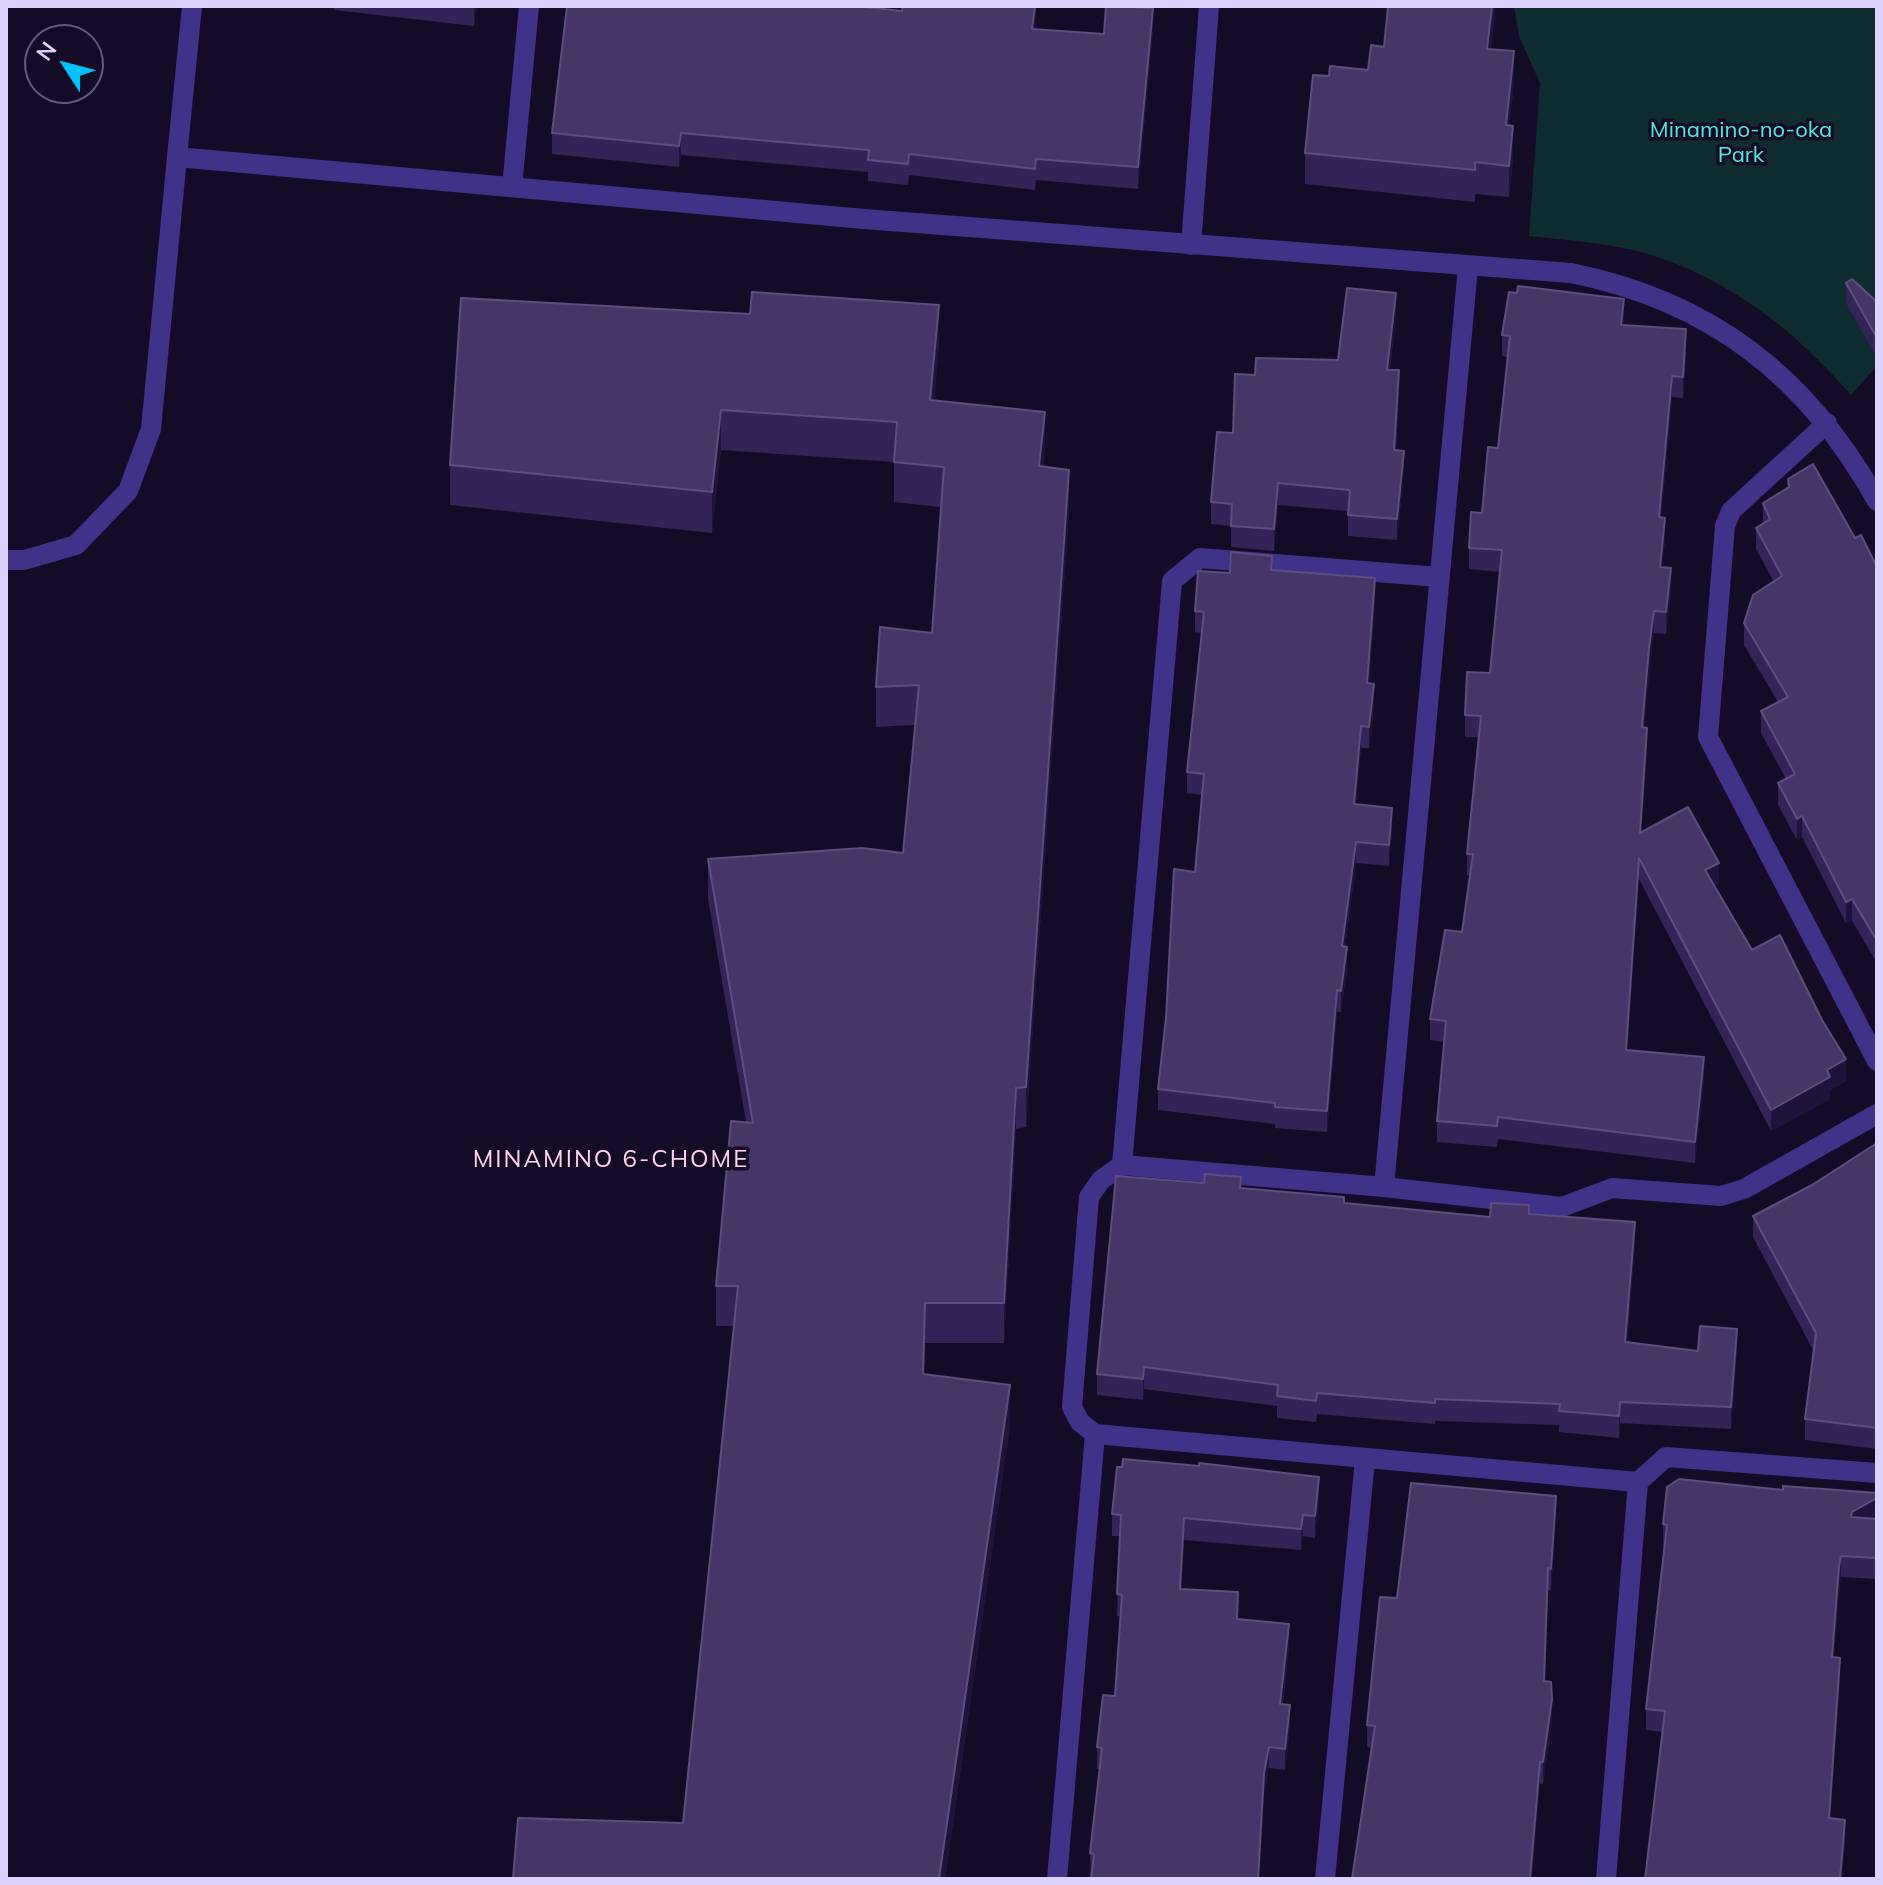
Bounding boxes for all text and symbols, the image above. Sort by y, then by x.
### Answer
north arrow [24,24,104,104]
text: N [30,36,62,66]
park label: Minamino-no-oka Park [1650,117,1832,168]
district label: MINAMINO 6-CHOME [473,1146,749,1174]

